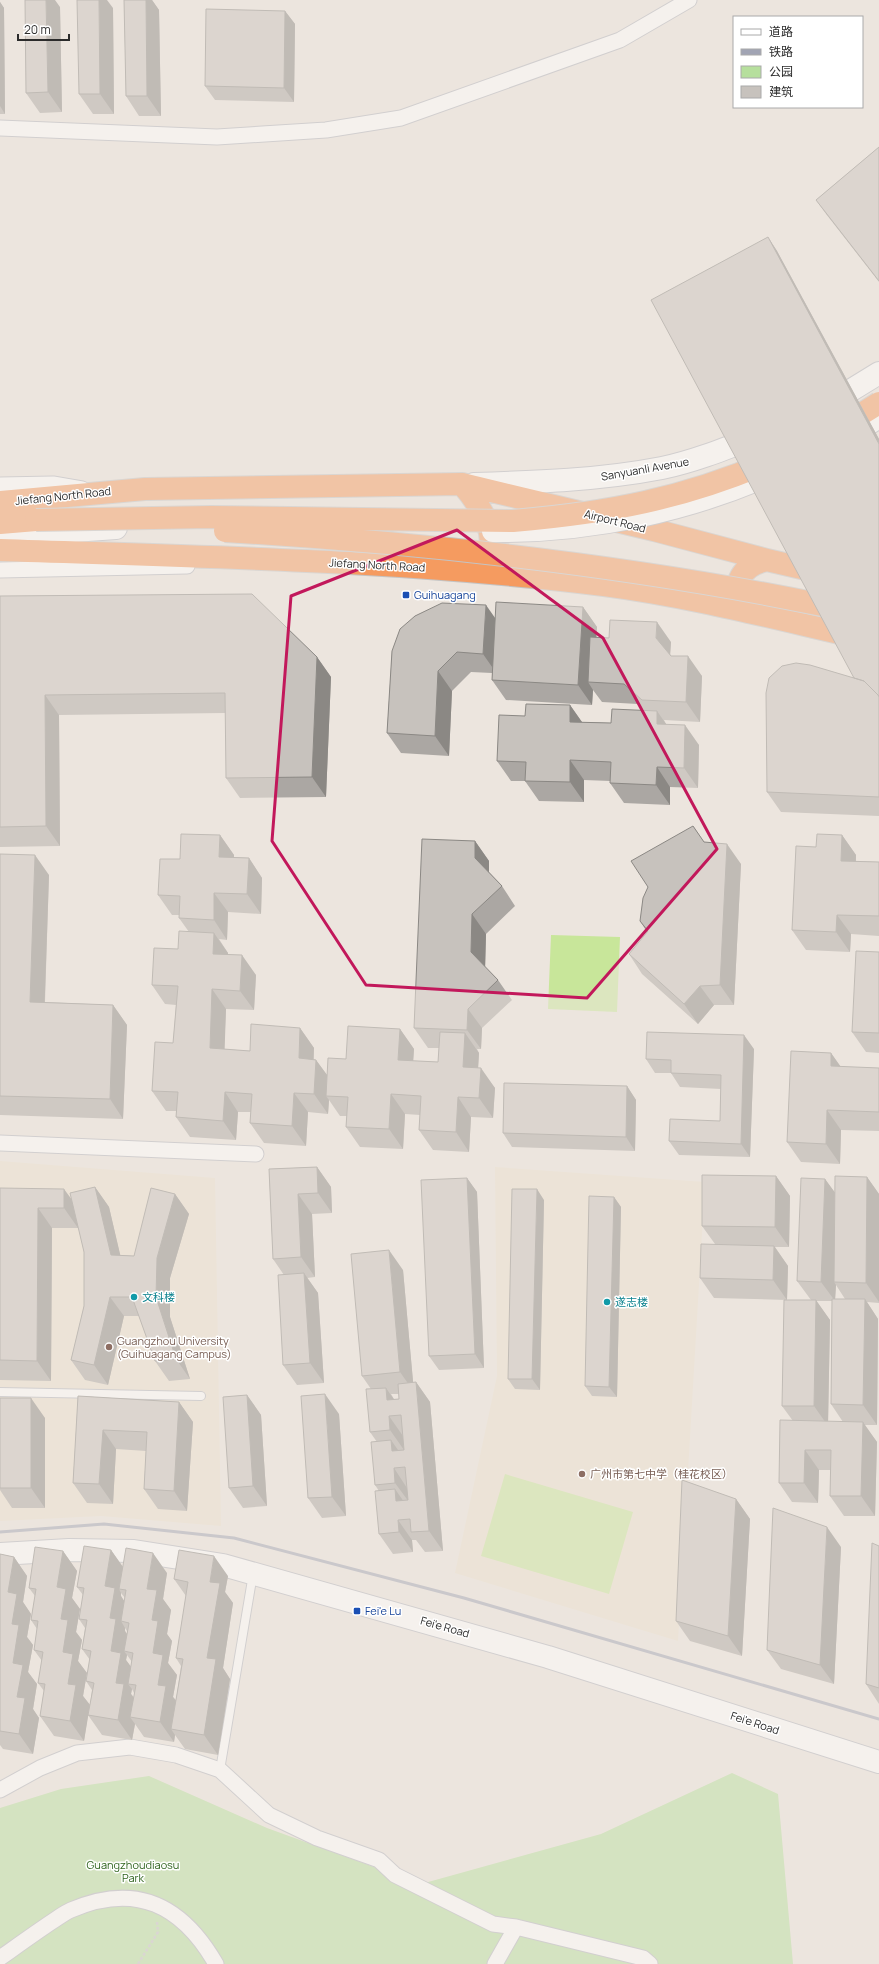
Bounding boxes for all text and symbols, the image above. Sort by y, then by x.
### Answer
scale bar [18,16,69,42]
legend [733,16,863,108]
text: 20 m [24,21,51,38]
text: 道路 [769,23,793,40]
text: 铁路 [769,43,793,60]
text: 公园 [769,63,793,80]
text: 建筑 [769,83,793,100]
street label: Sanyuanli Avenue [600,453,691,484]
street label: Jiefang North Road [14,483,112,508]
street label: Airport Road [583,506,648,535]
street label: Jiefang North Road [328,554,426,575]
place label: Guihuagang [414,587,476,602]
marker: Guihuagang [401,590,411,600]
place label: 文科楼 [142,1289,175,1304]
marker: 文科楼 [129,1292,139,1302]
place label: 遂志楼 [615,1294,648,1309]
marker: 遂志楼 [602,1297,612,1307]
place label: Guangzhou University (Guihuagang Campus) [117,1333,232,1361]
marker: Guangzhou University (Guihuagang Campus) [104,1342,114,1352]
place label: 广州市第七中学（桂花校区） [590,1466,733,1481]
marker: 广州市第七中学（桂花校区） [577,1469,587,1479]
place label: Fei'e Lu [365,1603,401,1618]
marker: Fei'e Lu [352,1606,362,1616]
street label: Fei'e Road [419,1612,471,1641]
street label: Fei'e Road [729,1708,781,1737]
park label: Guangzhoudiaosu Park [87,1857,179,1885]

